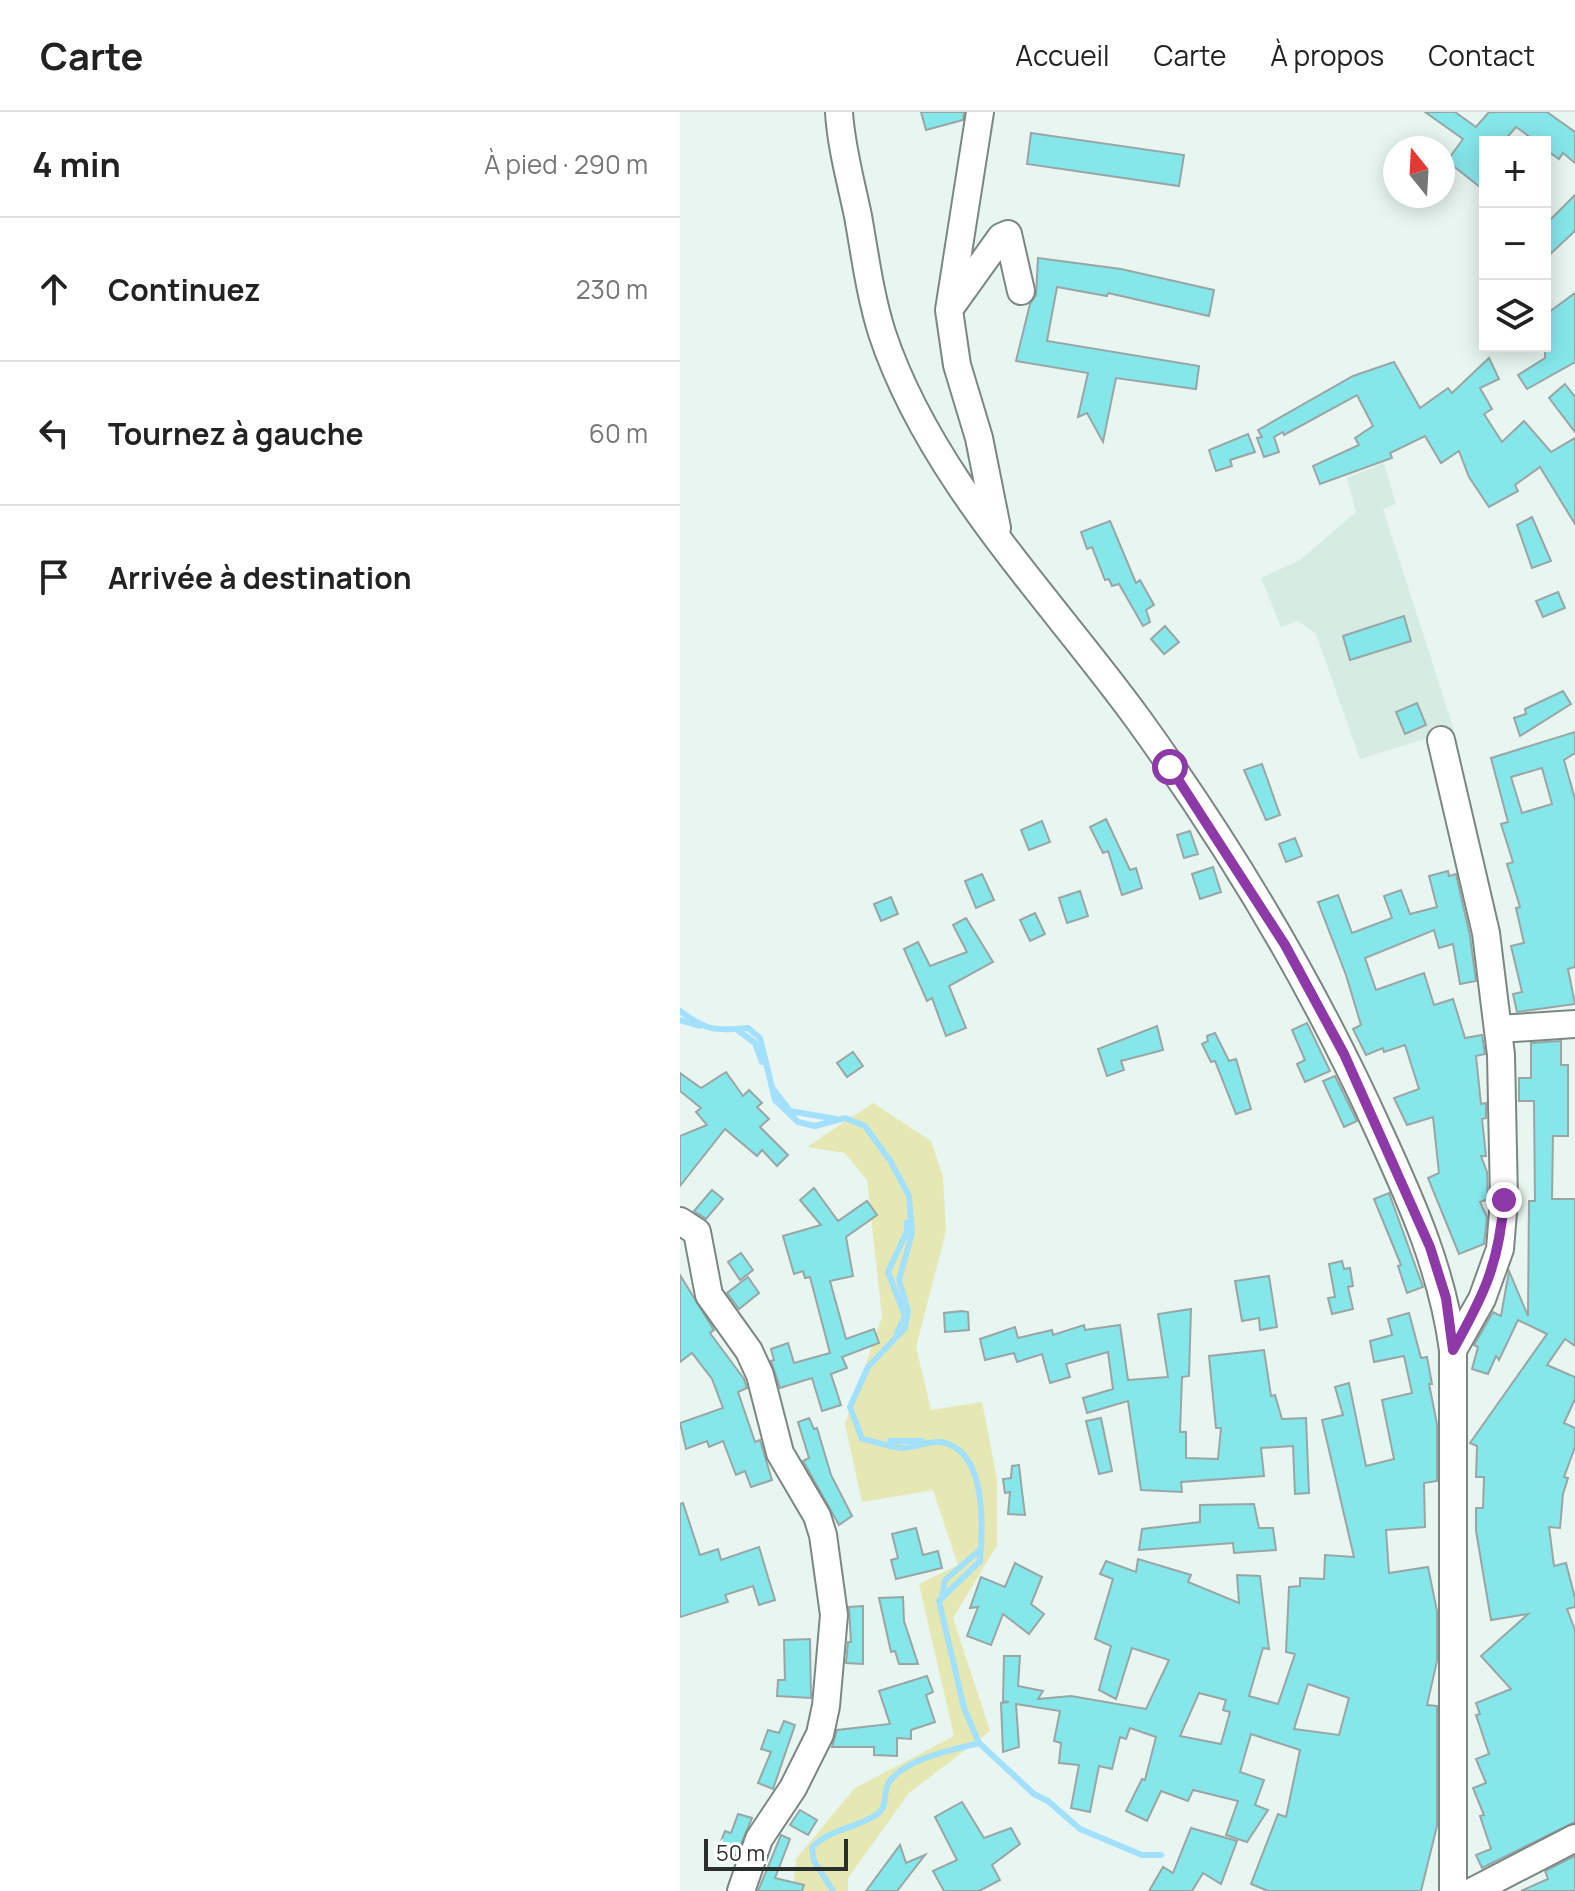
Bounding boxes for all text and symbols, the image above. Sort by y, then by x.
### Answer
text: Carte [40,29,143,81]
text: Accueil [1015,36,1110,74]
text: Carte [1154,36,1226,74]
text: À propos [1270,36,1384,74]
text: Contact [1428,36,1535,74]
north arrow [1383,136,1455,208]
map controls [1479,136,1551,352]
button: + [1479,136,1551,208]
text: 4 min [32,141,121,187]
text: À pied · 290 m [484,146,648,182]
button: − [1479,208,1551,280]
icon: ahead [32,267,76,311]
text: Continuez [108,269,260,310]
text: 230 m [576,271,648,307]
button: layers [1479,280,1551,352]
icon: left [32,411,76,455]
text: Tournez à gauche [108,413,364,454]
text: 60 m [589,415,648,451]
icon: arrive [32,555,76,599]
text: Arrivée à destination [108,557,411,598]
route start [1152,749,1188,785]
route end [1486,1182,1522,1218]
scale bar [704,1835,848,1871]
text: 50 m [716,1838,765,1868]

